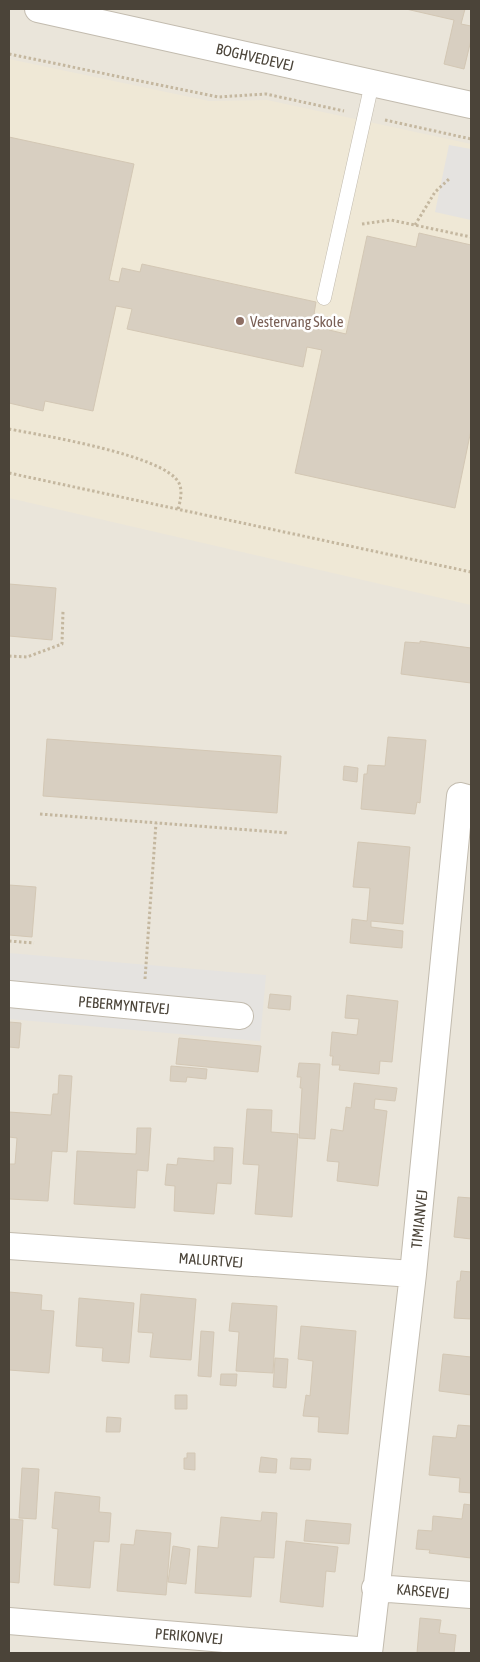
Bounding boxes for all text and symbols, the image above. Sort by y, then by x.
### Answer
street label: BOGHVEDEVEJ [214,40,296,74]
place label: Vestervang Skole [250,313,344,330]
marker: Vestervang Skole [234,315,246,327]
street label: PEBERMYNTEVEJ [78,993,170,1017]
street label: TIMIANVEJ [407,1189,431,1249]
street label: MALURTVEJ [178,1249,244,1271]
street label: KARSEVEJ [396,1580,450,1602]
street label: PERIKONVEJ [154,1625,224,1647]

